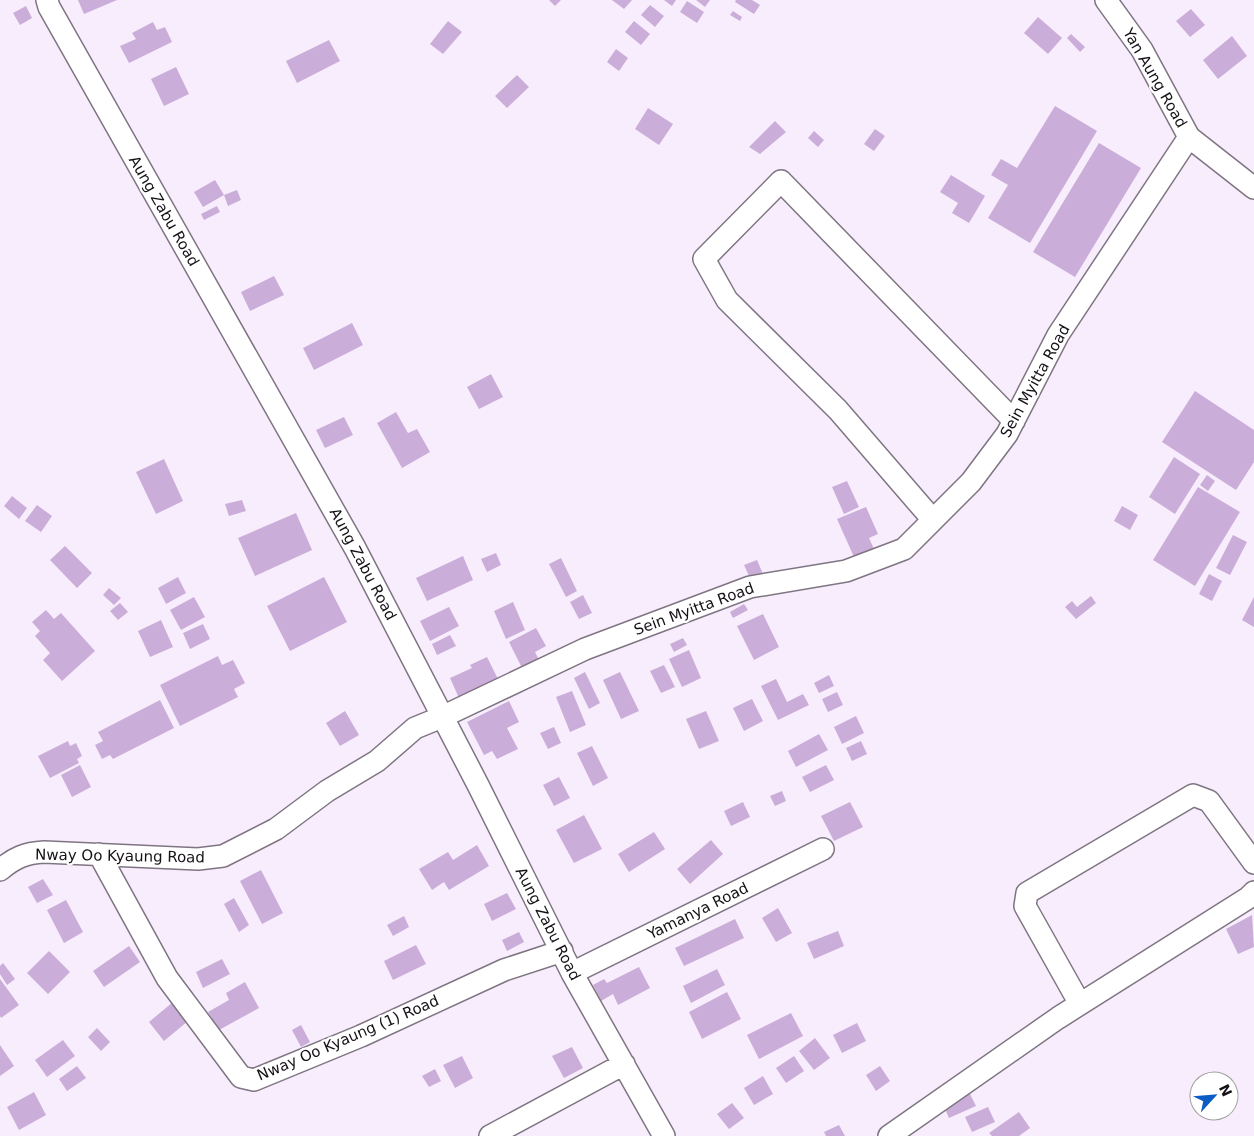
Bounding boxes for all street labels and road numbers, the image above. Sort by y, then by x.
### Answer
street label: Yan Aung Road [1119,24,1191,131]
street label: Aung Zabu Road [125,153,203,269]
street label: Sein Myitta Road [996,321,1074,441]
street label: Aung Zabu Road [326,505,400,623]
street label: Sein Myitta Road [631,579,757,639]
street label: Nway Oo Kyaung Road [35,846,205,866]
street label: Aung Zabu Road [512,864,584,984]
street label: Yamanya Road [644,879,751,944]
street label: Nway Oo Kyaung (1) Road [254,991,442,1085]

